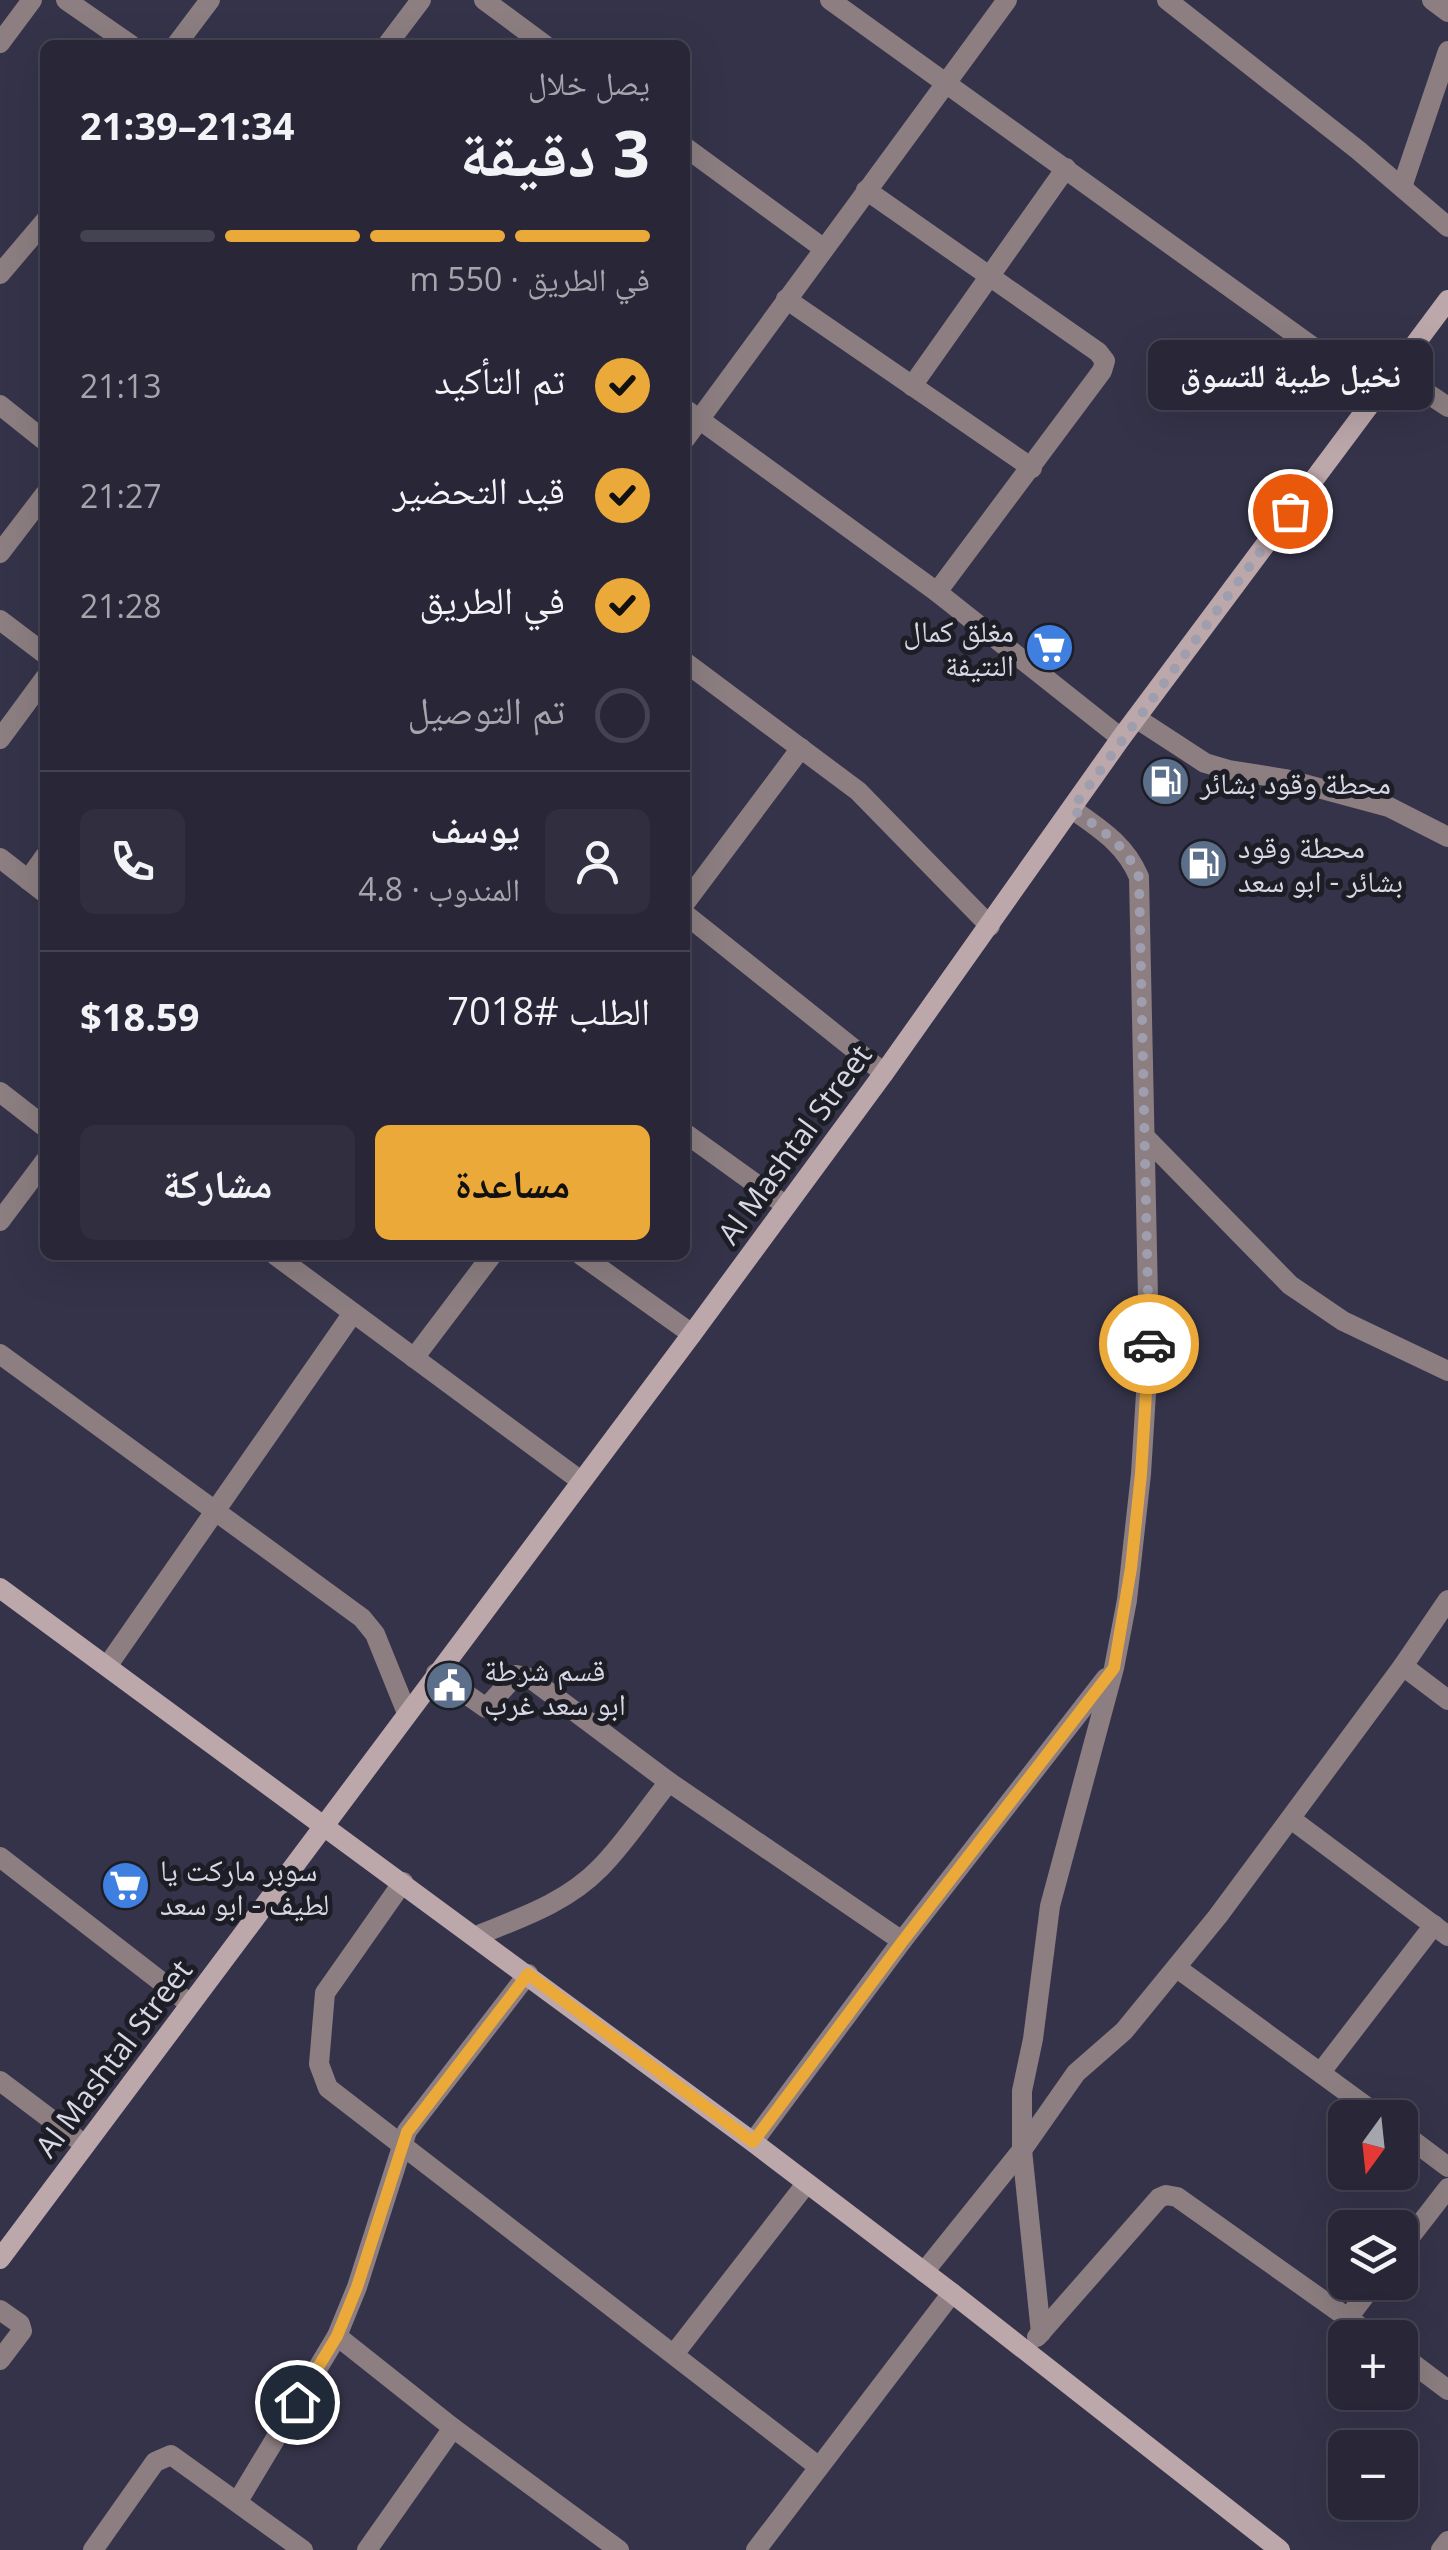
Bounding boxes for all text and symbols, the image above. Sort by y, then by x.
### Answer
text: يصل خلال [528,61,650,104]
text: 21:34–21:39 [80,99,295,151]
text: 3 دقيقة [459,108,650,196]
text: في الطريق · 550 m [409,257,650,300]
callout: نخيل طيبة للتسوق [1148,341,1432,411]
text: تم التأكيد [434,353,565,405]
text: نخيل طيبة للتسوق [1180,353,1401,396]
icon: check [595,358,650,413]
text: 21:13 [80,364,162,407]
text: قيد التحضير [393,463,565,515]
icon: check [595,468,650,523]
pin [1248,469,1333,554]
text: 21:27 [80,474,162,517]
icon: bag [1263,484,1318,539]
text: في الطريق [419,573,565,625]
icon: check [595,578,650,633]
text: 21:28 [80,584,162,627]
place label: مغلق كمال النتيفة [903,610,1014,685]
supermarket icon: مغلق كمال النتيفة [1023,621,1075,673]
text: تم التوصيل [407,683,565,735]
fuel station icon: محطة وقود بشائر [1139,756,1191,808]
place label: محطة وقود بشائر [1199,762,1391,803]
text: يوسف [430,802,520,854]
button: phone [80,809,185,914]
button: person [545,809,650,914]
place label: محطة وقود بشائر - ابو سعد [1238,826,1403,901]
fuel station icon: محطة وقود بشائر - ابو سعد [1177,837,1229,889]
text: المندوب · 4.8 [358,867,520,910]
text: الطلب #7018 [447,984,650,1036]
text: $18.59 [80,990,199,1042]
street label: Al Mashtal Street [708,1036,880,1252]
button: مشاركة [80,1125,355,1240]
button: مساعدة [375,1125,650,1240]
courier [1099,1294,1199,1394]
icon: car [1122,1317,1177,1372]
place label: قسم شرطة ابو سعد غرب [484,1649,626,1724]
public building icon: قسم شرطة ابو سعد غرب [423,1660,475,1712]
place label: سوبر ماركت يا لطيف - ابو سعد [160,1849,329,1924]
supermarket icon: سوبر ماركت يا لطيف - ابو سعد [99,1860,151,1912]
street label: Al Mashtal Street [25,1951,201,2165]
north arrow [1328,2100,1418,2190]
map controls [1328,2100,1418,2520]
button: layers [1328,2210,1418,2300]
button: + [1328,2320,1418,2410]
pin [255,2360,340,2445]
icon: home [270,2375,325,2430]
button: − [1328,2430,1418,2520]

